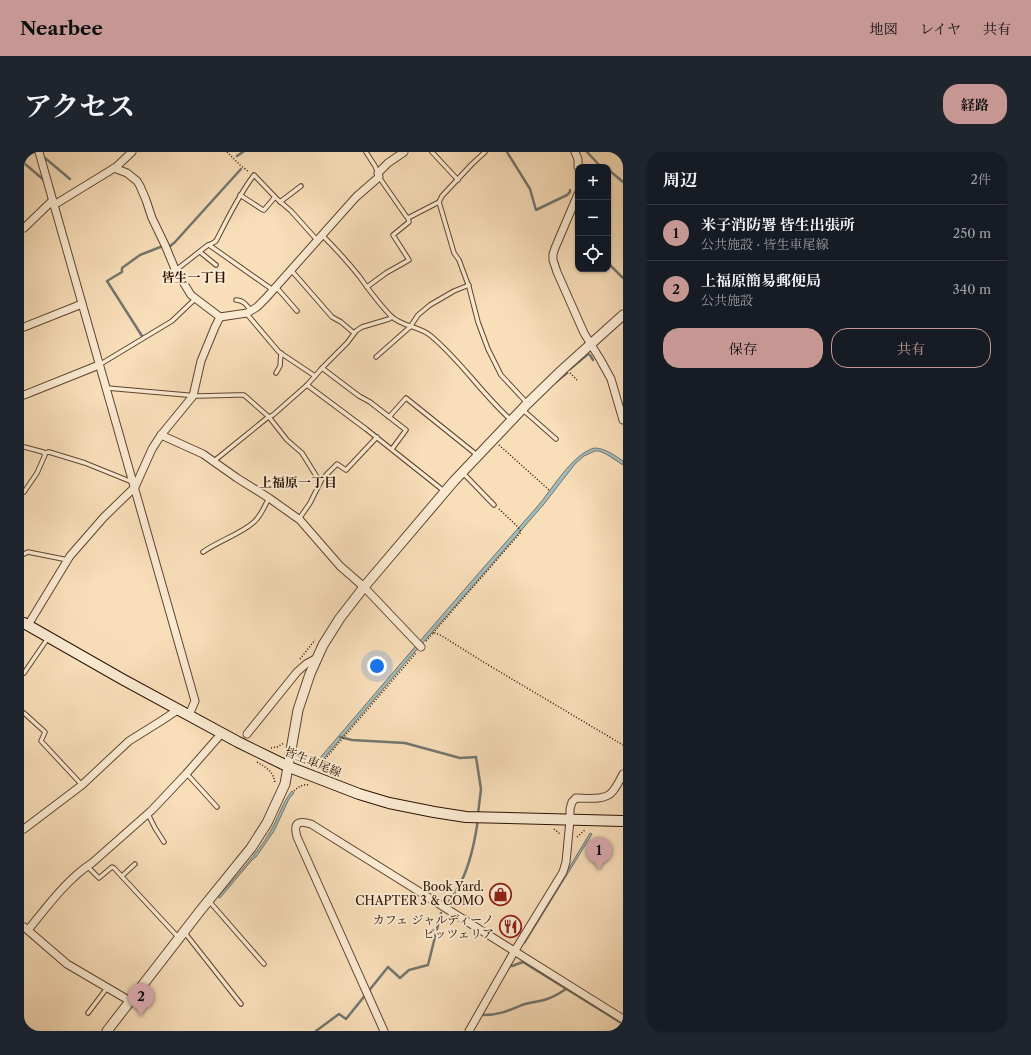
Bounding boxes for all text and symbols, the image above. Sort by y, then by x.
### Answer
text: Nearbee [20,17,103,40]
text: 地図 [870,20,898,38]
text: レイヤ [920,20,961,38]
text: 共有 [983,20,1011,38]
button: 経路 [943,84,1007,124]
text: アクセス [24,89,135,123]
map controls [575,164,611,272]
button: + [575,164,611,200]
text: 周辺 [663,170,697,190]
text: 2件 [971,171,991,187]
button: − [575,200,611,236]
text: 米子消防署 皆生出張所 [701,215,855,234]
text: 1 [673,225,679,241]
text: 250 m [953,225,991,241]
button: locate [575,236,611,272]
text: 公共施設 · 皆生車尾線 [701,236,829,252]
district label: 皆生一丁目 [161,269,227,285]
text: 上福原簡易郵便局 [701,271,821,290]
text: 2 [672,281,680,297]
text: 340 m [953,281,991,297]
text: 公共施設 [701,292,753,308]
button: 保存 [663,328,823,368]
button: 共有 [831,328,991,368]
district label: 上福原一丁目 [259,474,337,490]
your location [367,656,387,676]
street label: 皆生車尾線 [283,743,344,780]
pin: 1 [586,837,612,870]
place label: Book Yard. CHAPTER 3 & COMO [355,879,484,908]
shop icon: Book Yard. CHAPTER 3 & COMO [487,881,513,907]
place label: カフェ ジャルディーノ ピッツェリア [373,912,494,941]
restaurant icon: カフェ ジャルディーノ ピッツェリア [497,914,523,940]
pin: 2 [128,983,154,1016]

